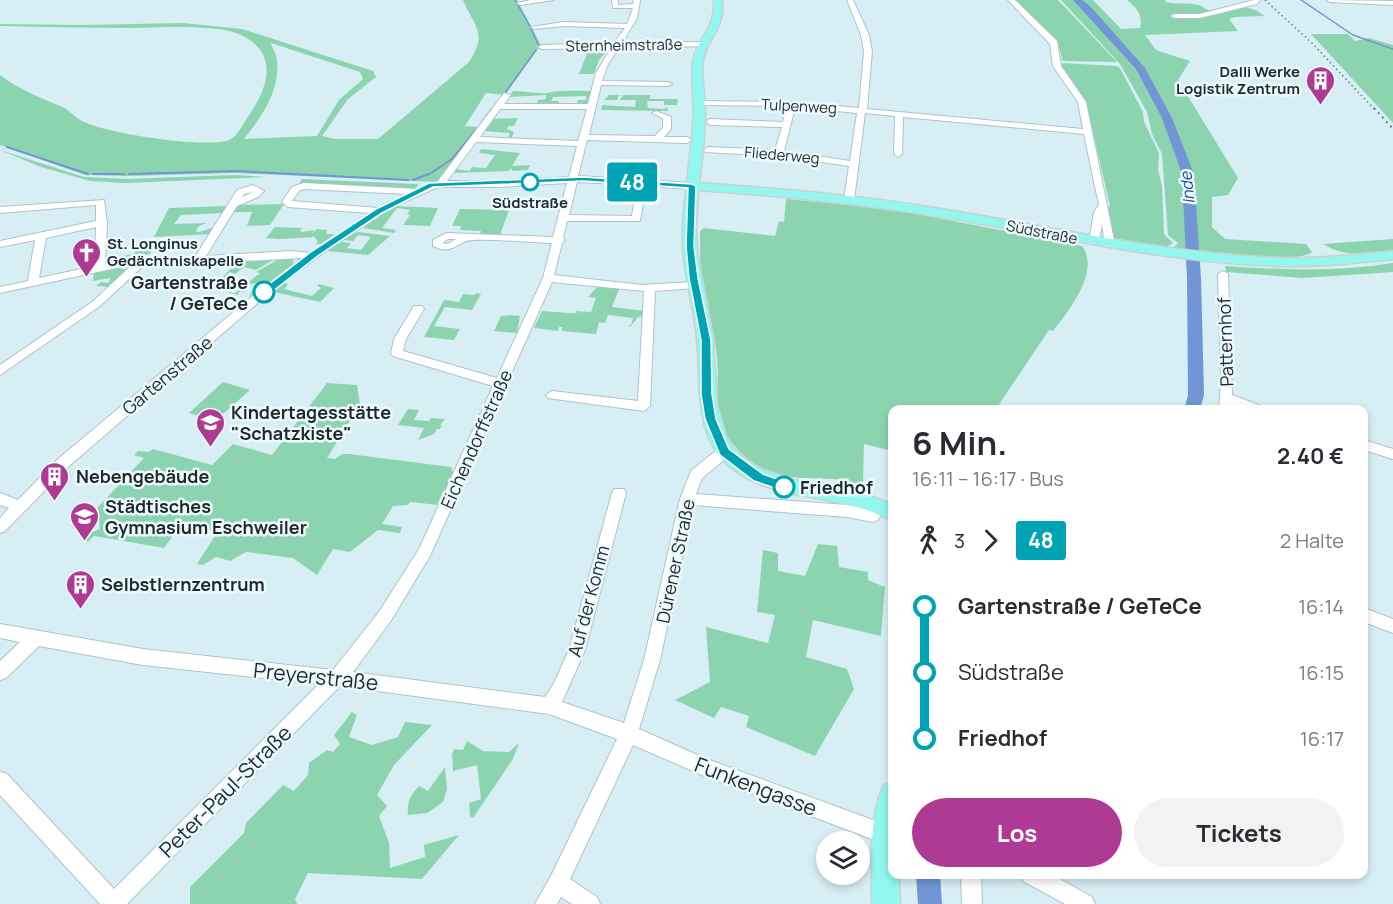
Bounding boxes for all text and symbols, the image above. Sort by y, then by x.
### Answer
street label: Sternheimstraße [565,33,683,57]
place label: Dalli Werke Logistik Zentrum [1176,61,1300,99]
building icon: Dalli Werke Logistik Zentrum [1305,64,1337,106]
street label: Tulpenweg [761,94,837,118]
street label: Fliederweg [744,141,820,169]
line badge: 48 [605,162,659,201]
text: 48 [619,168,645,196]
water label: Inde [1174,169,1200,205]
marker: Südstraße [521,173,539,191]
place label: Südstraße [492,192,568,213]
street label: Südstraße [1005,215,1080,249]
place label: St. Longinus Gedächtniskapelle [107,233,244,271]
church icon: St. Longinus Gedächtniskapelle [70,236,102,278]
place label: Gartenstraße / GeTeCe [131,270,248,315]
marker: Gartenstraße / GeTeCe [253,281,275,303]
street label: Patternhof [1211,296,1239,387]
street label: Gartenstraße [117,330,217,420]
street label: Eichendorffstraße [435,366,517,512]
place label: Kindertagesstätte "Schatzkiste" [231,400,391,445]
school or university icon: Kindertagesstätte "Schatzkiste" [194,406,226,448]
text: 6 Min. [912,420,1007,465]
text: 2.40 € [1277,441,1344,471]
building icon: Nebengebäude [39,460,71,502]
place label: Nebengebäude [76,464,209,488]
text: 16:11 – 16:17 · Bus [912,465,1064,492]
place label: Friedhof [800,475,873,499]
marker: Friedhof [773,476,795,498]
place label: Städtisches Gymnasium Eschweiler [105,494,307,539]
street label: Dürener Straße [650,497,700,625]
school or university icon: Städtisches Gymnasium Eschweiler [68,500,100,542]
icon: walk [912,524,945,557]
icon: forward [974,524,1007,557]
text: 48 [1028,526,1054,554]
text: 3 [954,527,965,554]
text: 2 Halte [1280,527,1344,554]
street label: Auf der Komm [562,543,614,659]
building icon: Selbstlernzentrum [64,568,96,610]
place label: Selbstlernzentrum [101,572,265,596]
text: Gartenstraße / GeTeCe [958,591,1202,621]
text: 16:14 [1298,593,1344,620]
street label: Preyerstraße [252,656,380,696]
text: Südstraße [958,657,1064,687]
text: 16:15 [1298,659,1344,686]
street label: Peter-Paul-Straße [153,719,297,863]
text: Friedhof [958,723,1047,753]
text: 16:17 [1300,725,1344,752]
street label: Funkengasse [691,750,821,822]
button: Los [912,798,1122,867]
button: Tickets [1134,798,1344,867]
map controls [816,831,870,885]
button: layers [816,831,870,885]

